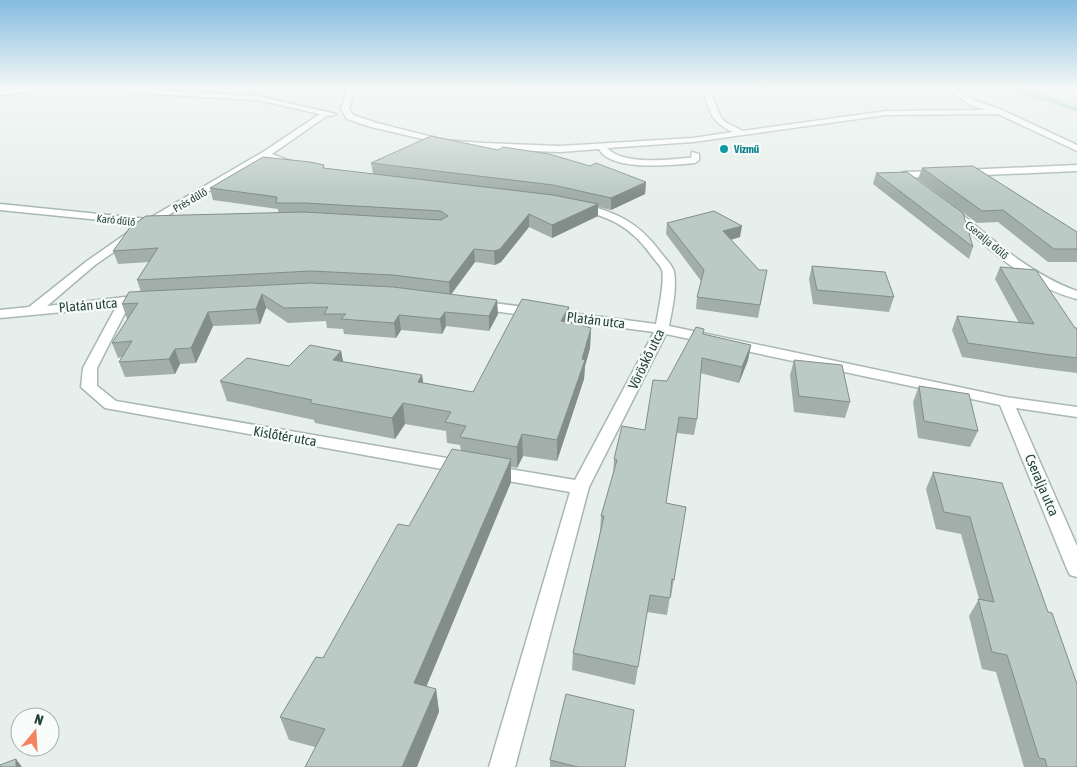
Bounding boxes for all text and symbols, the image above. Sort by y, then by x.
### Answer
marker: Vízmű [718,143,730,155]
place label: Vízmű [733,143,759,155]
street label: Prés dűlő [171,185,209,215]
street label: Karó dűlő [96,212,136,228]
street label: Cseralja dűlő [963,219,1011,261]
street label: Platán utca [58,294,118,316]
street label: Platán utca [566,308,626,332]
street label: Vöröskő utca [624,326,668,392]
street label: Kislőtér utca [252,423,318,449]
street label: Cseralja utca [1022,452,1062,518]
north arrow [10,707,60,757]
text: N [33,711,45,729]

